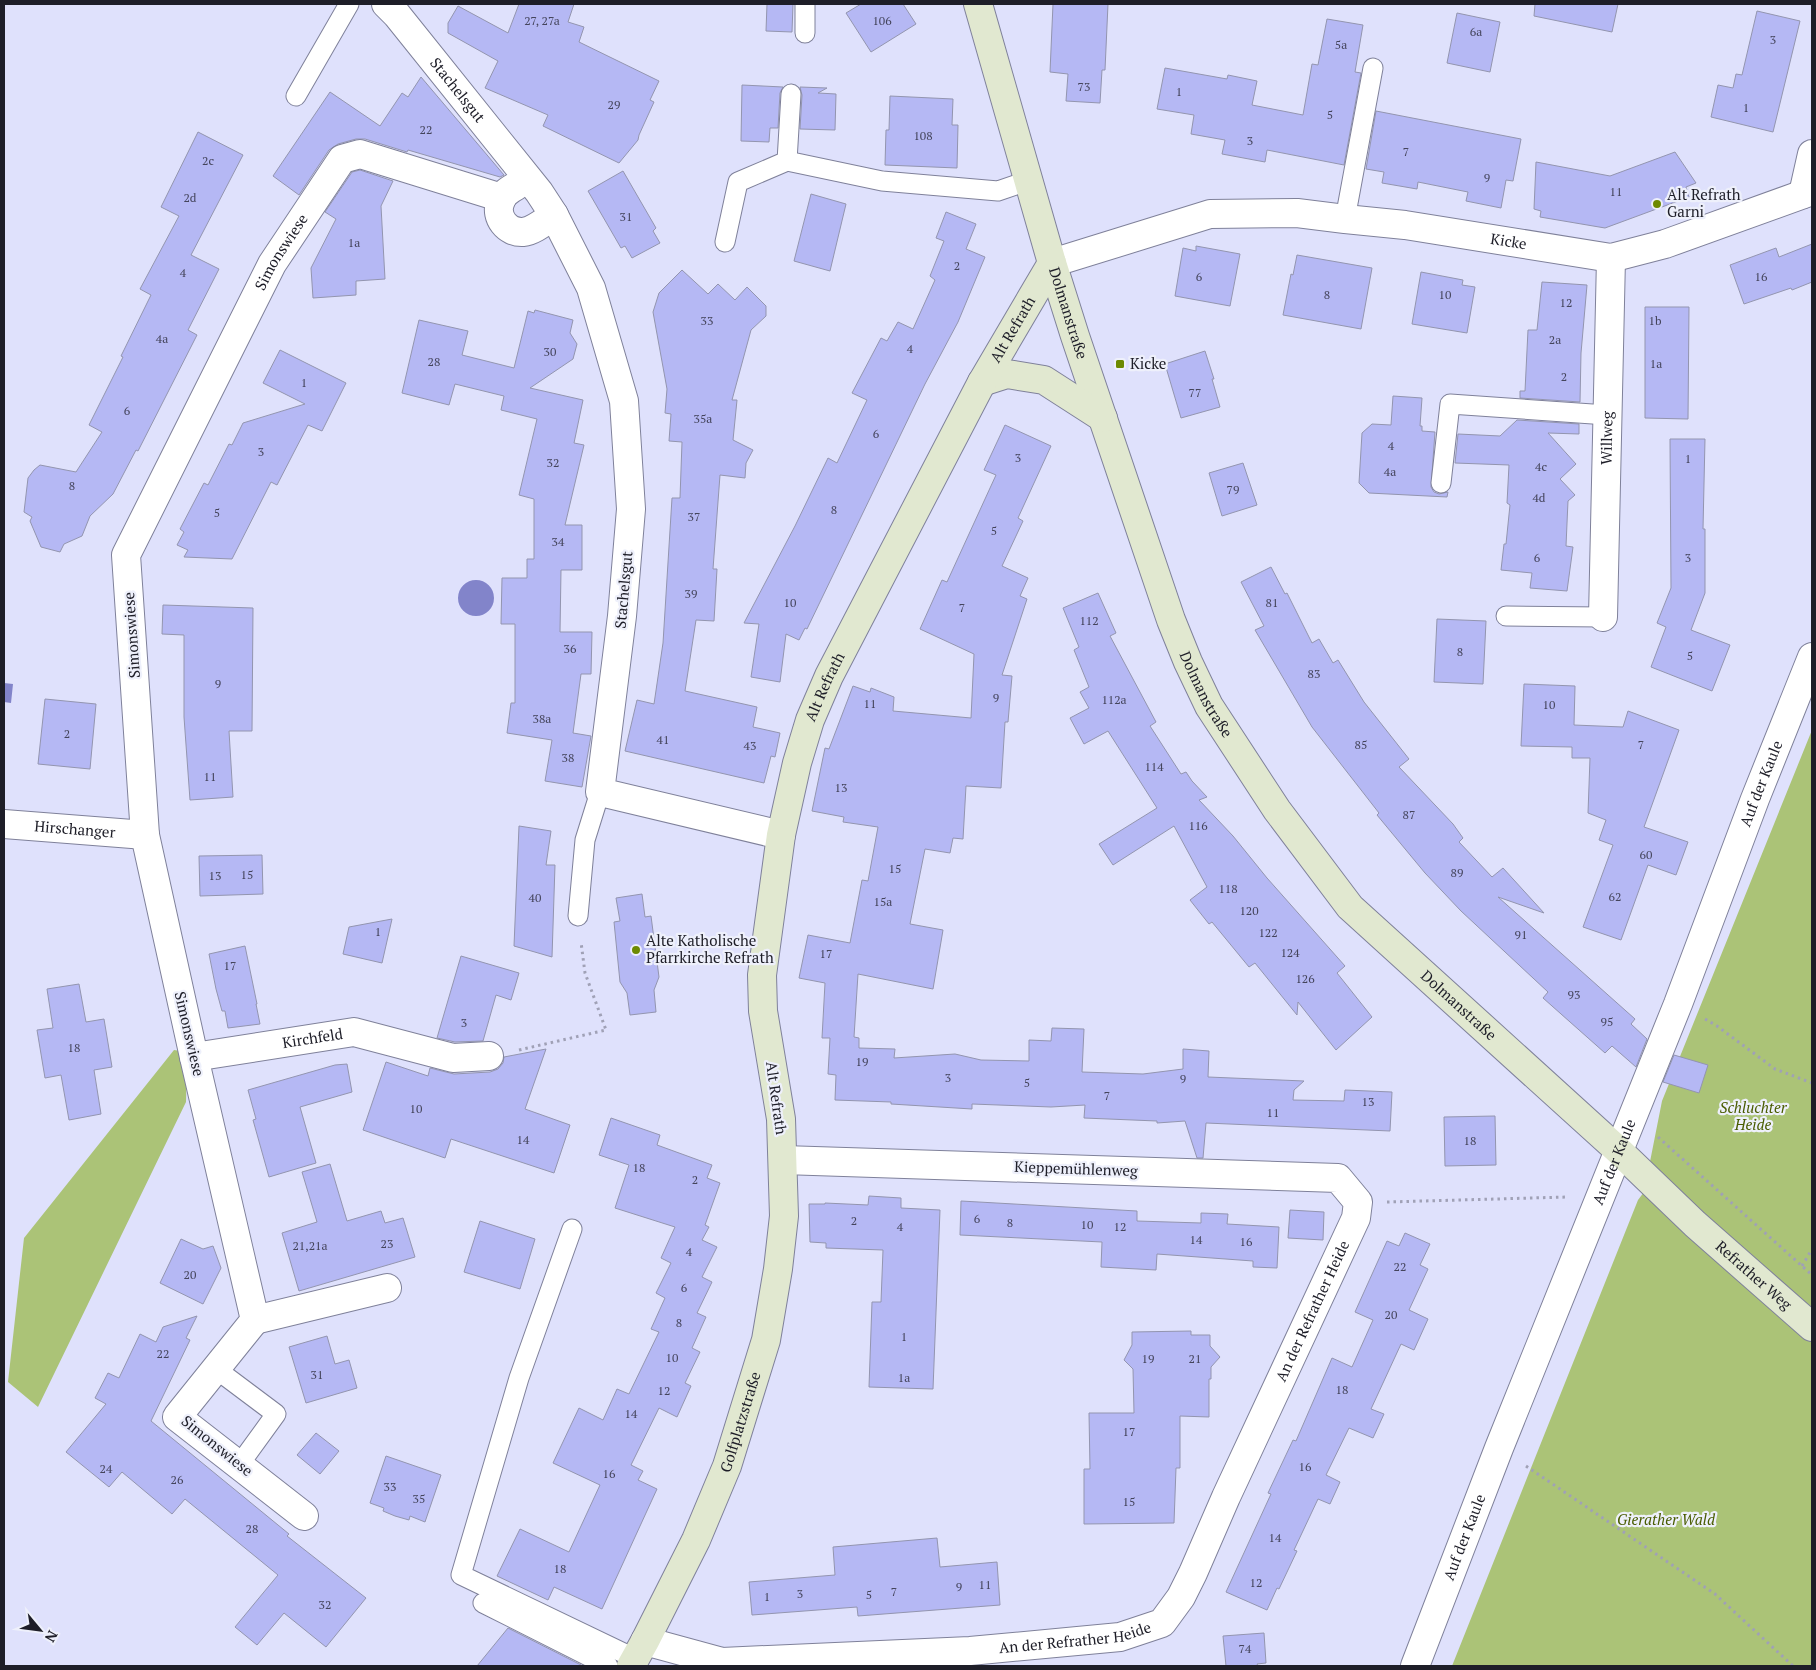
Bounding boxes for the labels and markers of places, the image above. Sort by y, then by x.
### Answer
place label: Alt Refrath Garni [1667,184,1741,221]
marker: Alt Refrath Garni [1651,198,1663,210]
place label: Kicke [1130,353,1166,373]
marker: Kicke [1114,358,1126,370]
place label: Alte Katholische Pfarrkirche Refrath [646,930,774,967]
marker: Alte Katholische Pfarrkirche Refrath [630,944,642,956]

